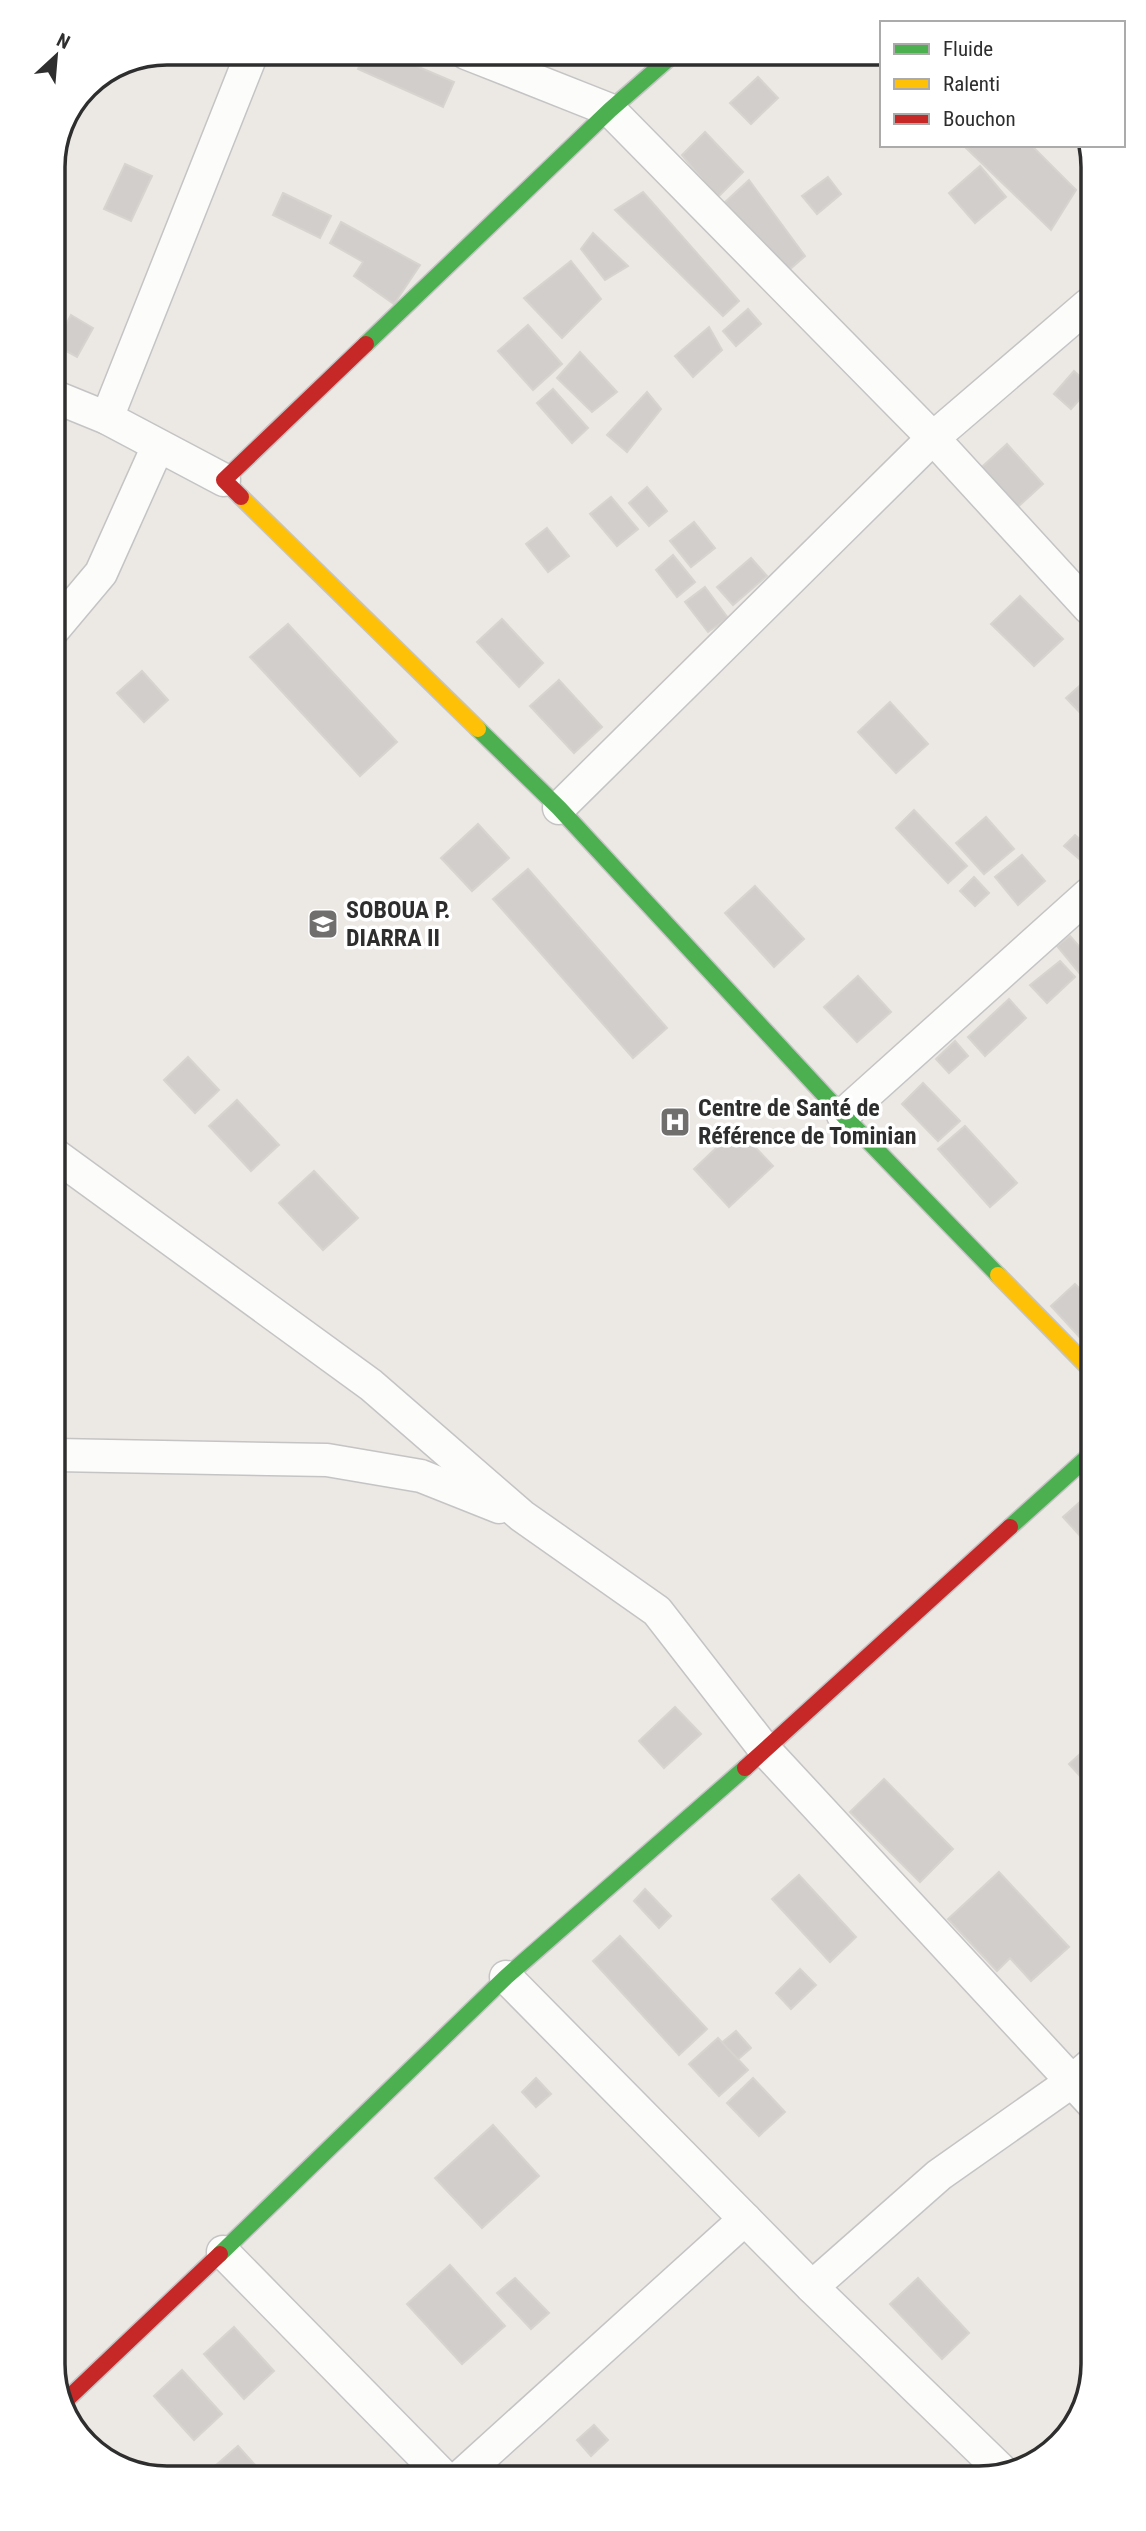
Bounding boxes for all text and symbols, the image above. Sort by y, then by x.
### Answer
north arrow [21,21,91,91]
legend [880,21,1125,147]
text: N [53,28,74,54]
text: Fluide [943,37,993,61]
text: Ralenti [943,72,1000,96]
text: Bouchon [943,107,1016,131]
place label: SOBOUA P. DIARRA II [346,896,451,952]
school or university icon: SOBOUA P. DIARRA II [306,907,340,941]
place label: Centre de Santé de Référence de Tominian [698,1094,917,1150]
hospital icon: Centre de Santé de Référence de Tominian [658,1105,692,1139]

